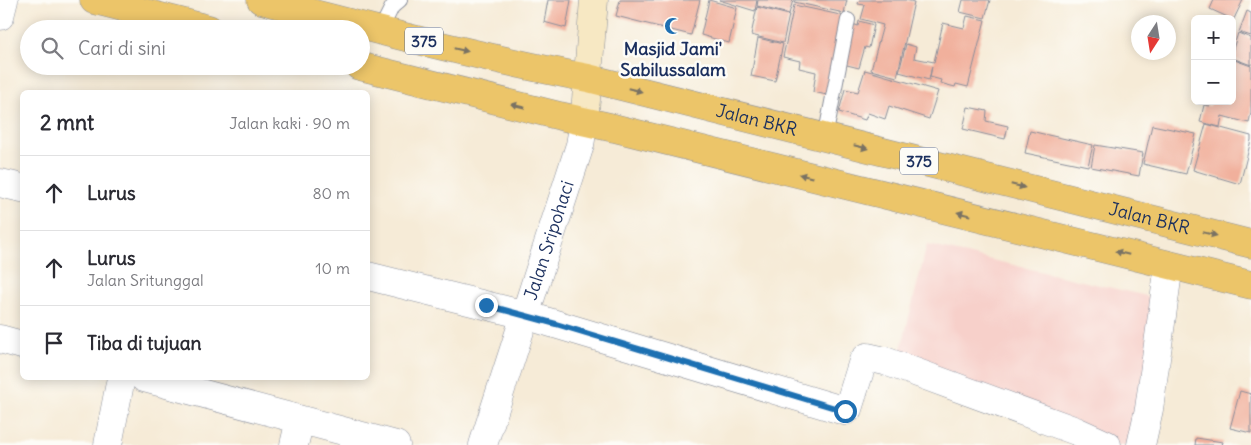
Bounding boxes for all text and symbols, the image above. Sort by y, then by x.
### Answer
north arrow [1131,15,1176,60]
map controls [1191,15,1236,105]
button: + [1191,15,1236,60]
mosque icon: Masjid Jami' Sabilussalam [663,16,683,36]
search box [20,20,370,75]
road number: 375 [405,27,443,54]
icon: search [38,34,66,62]
text: Cari di sini [78,36,166,60]
place label: Masjid Jami' Sabilussalam [620,37,726,81]
one-way arrow [454,46,469,54]
button: − [1191,60,1236,105]
one-way arrow [627,86,642,94]
street label: Jalan BKR [714,99,800,141]
one-way arrow [511,102,526,110]
text: 2 mnt [40,109,94,136]
text: Jalan kaki · 90 m [229,113,350,133]
one-way arrow [853,143,868,151]
road number: 375 [900,148,938,175]
one-way arrow [799,172,814,180]
street label: Jalan Sripohaci [519,178,579,303]
icon: ahead [40,179,68,207]
text: Lurus [87,181,136,205]
one-way arrow [1011,182,1026,190]
text: 80 m [312,183,350,203]
street label: Jalan BKR [1107,197,1193,239]
one-way arrow [957,210,972,218]
one-way arrow [1202,230,1217,238]
text: Lurus [87,246,136,270]
one-way arrow [1115,249,1130,257]
icon: ahead [40,254,68,282]
text: 10 m [315,258,350,278]
text: Jalan Sritunggal [87,270,204,290]
route end [475,294,498,317]
icon: arrive [40,329,68,357]
text: Tiba di tujuan [87,331,202,355]
route start [834,400,857,423]

